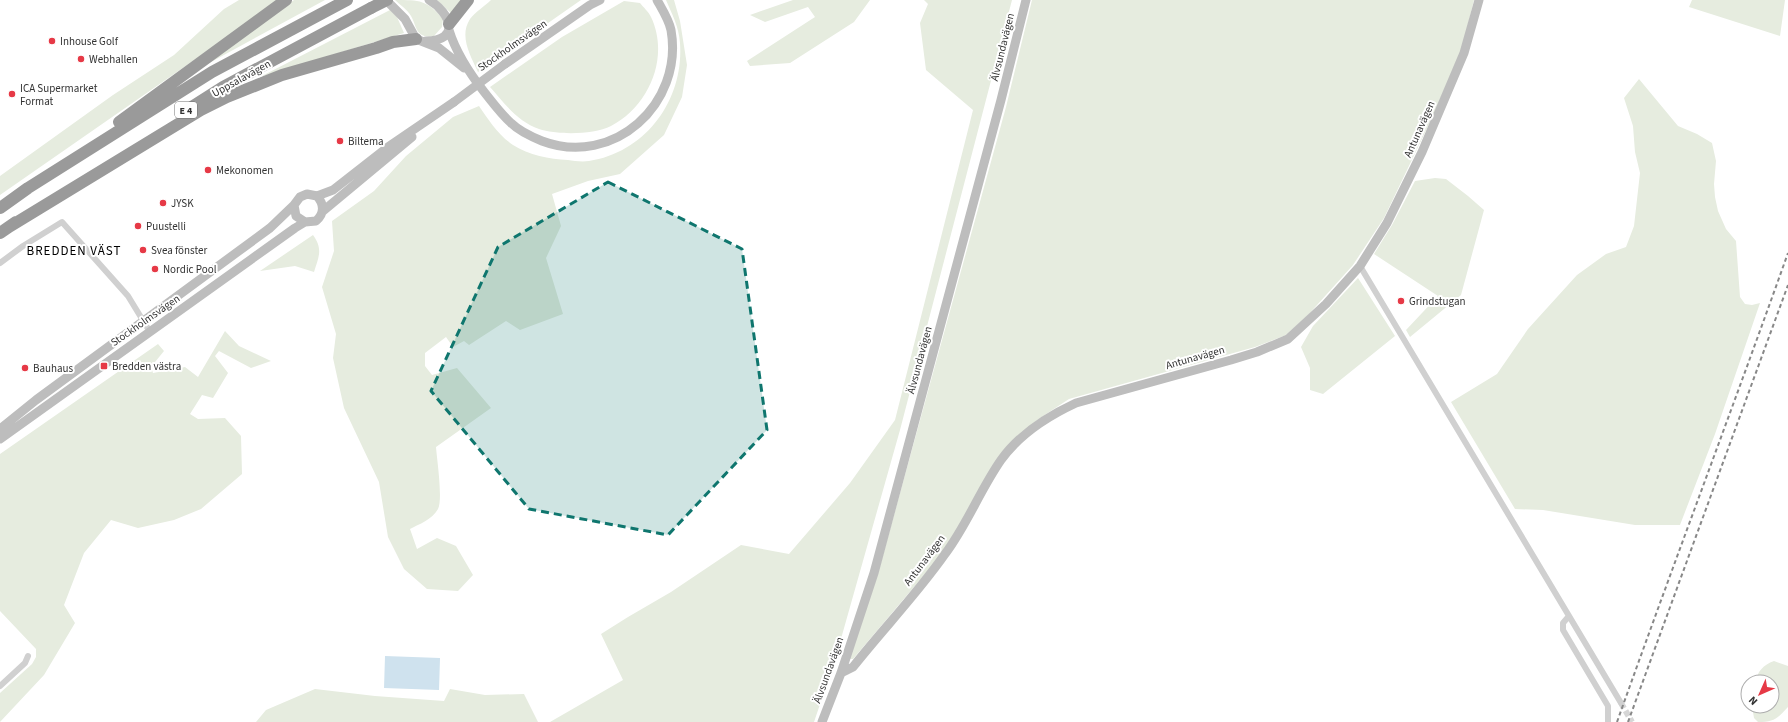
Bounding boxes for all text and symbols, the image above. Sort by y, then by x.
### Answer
street label: Älvsundavägen [987,12,1018,83]
street label: Stockholmsvägen [475,16,550,75]
place label: Inhouse Golf [60,34,119,49]
marker: Inhouse Golf [47,36,57,46]
place label: Webhallen [89,52,138,67]
marker: Webhallen [76,54,86,64]
street label: Uppsalavägen [209,56,273,101]
place label: ICA Supermarket Format [20,81,98,109]
marker: ICA Supermarket Format [7,89,17,99]
street label: Antunavägen [1400,98,1439,160]
road number: E 4 [175,102,197,118]
place label: Biltema [348,134,384,149]
marker: Biltema [335,136,345,146]
place label: Mekonomen [216,163,273,178]
marker: Mekonomen [203,165,213,175]
place label: JYSK [171,196,194,211]
marker: JYSK [158,198,168,208]
place label: Puustelli [146,219,186,234]
marker: Puustelli [133,221,143,231]
district label: BREDDEN VÄST [27,242,121,260]
place label: Svea fönster [151,243,208,258]
marker: Svea fönster [138,245,148,255]
place label: Nordic Pool [163,262,217,277]
marker: Nordic Pool [150,264,160,274]
street label: Stockholmsvägen [108,291,183,350]
place label: Grindstugan [1409,294,1465,309]
marker: Grindstugan [1396,296,1406,306]
street label: Älvsundavägen [903,325,936,396]
street label: Antunavägen [1164,342,1226,373]
place label: Bredden västra [112,359,181,374]
place label: Bauhaus [33,361,74,376]
marker: Bredden västra [99,361,109,371]
marker: Bauhaus [20,363,30,373]
street label: Antunavägen [900,532,949,589]
street label: Älvsundavägen [810,635,847,705]
north arrow [1740,674,1780,714]
text: N [1745,693,1761,709]

